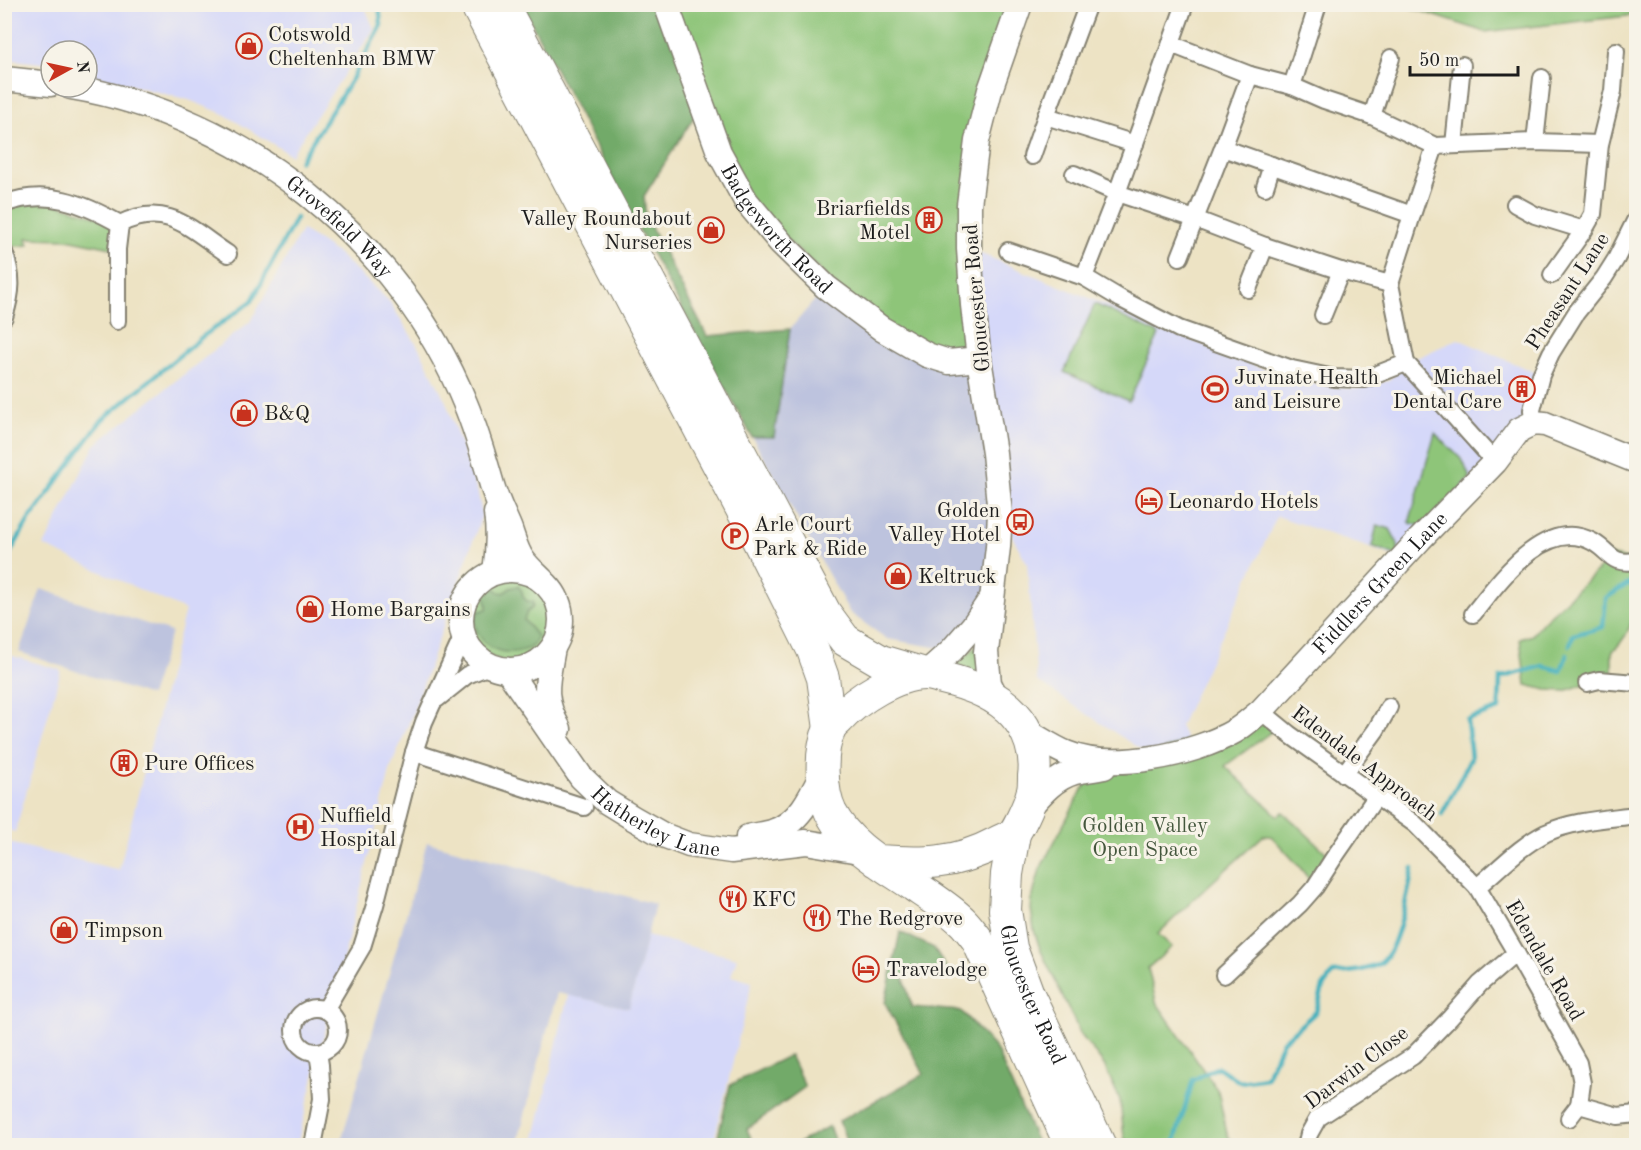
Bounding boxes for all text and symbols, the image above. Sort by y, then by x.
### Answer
place label: Cotswold Cheltenham BMW [268,25,436,70]
shop icon: Cotswold Cheltenham BMW [234,31,264,61]
north arrow [39,39,99,99]
scale bar [1410,39,1518,77]
text: 50 m [1419,52,1459,70]
text: N [73,60,91,75]
street label: Badgeworth Road [716,161,836,299]
street label: Grovefield Way [282,173,396,283]
place label: Briarfields Motel [816,199,910,244]
building icon: Briarfields Motel [914,205,944,235]
place label: Valley Roundabout Nurseries [520,209,692,254]
shop icon: Valley Roundabout Nurseries [696,215,726,245]
street label: Gloucester Road [961,223,994,373]
street label: Pheasant Lane [1523,229,1614,354]
place label: Juvinate Health and Leisure [1234,368,1379,413]
place label: Michael Dental Care [1393,368,1502,413]
sports icon: Juvinate Health and Leisure [1200,374,1230,404]
building icon: Michael Dental Care [1507,374,1537,404]
shop icon: B&Q [229,398,259,428]
place label: B&Q [264,404,310,425]
hotel icon: Leonardo Hotels [1134,486,1164,516]
place label: Leonardo Hotels [1168,492,1319,513]
place label: Golden Valley Hotel [887,501,1000,546]
bus stop icon: Golden Valley Hotel [1005,507,1035,537]
street label: Fiddlers Green Lane [1310,509,1452,659]
place label: Arle Court Park & Ride [754,515,867,560]
parking icon: Arle Court Park & Ride [720,521,750,551]
shop icon: Keltruck [883,561,913,591]
place label: Keltruck [918,567,997,588]
shop icon: Home Bargains [295,594,325,624]
place label: Home Bargains [330,600,471,621]
street label: Edendale Approach [1287,703,1441,826]
building icon: Pure Offices [109,748,139,778]
place label: Pure Offices [144,754,254,775]
street label: Hatherley Lane [586,783,721,861]
place label: Nuffield Hospital [320,806,396,851]
hospital icon: Nuffield Hospital [285,812,315,842]
park label: Golden Valley Open Space [1082,816,1208,861]
restaurant icon: KFC [718,884,748,914]
place label: KFC [752,890,796,911]
street label: Edendale Road [1501,897,1587,1025]
restaurant icon: The Redgrove [802,903,832,933]
place label: The Redgrove [836,909,963,930]
shop icon: Timpson [49,915,79,945]
place label: Timpson [84,921,163,942]
street label: Gloucester Road [995,923,1069,1068]
hotel icon: Travelodge [851,954,881,984]
place label: Travelodge [886,960,987,981]
street label: Darwin Close [1301,1023,1413,1114]

